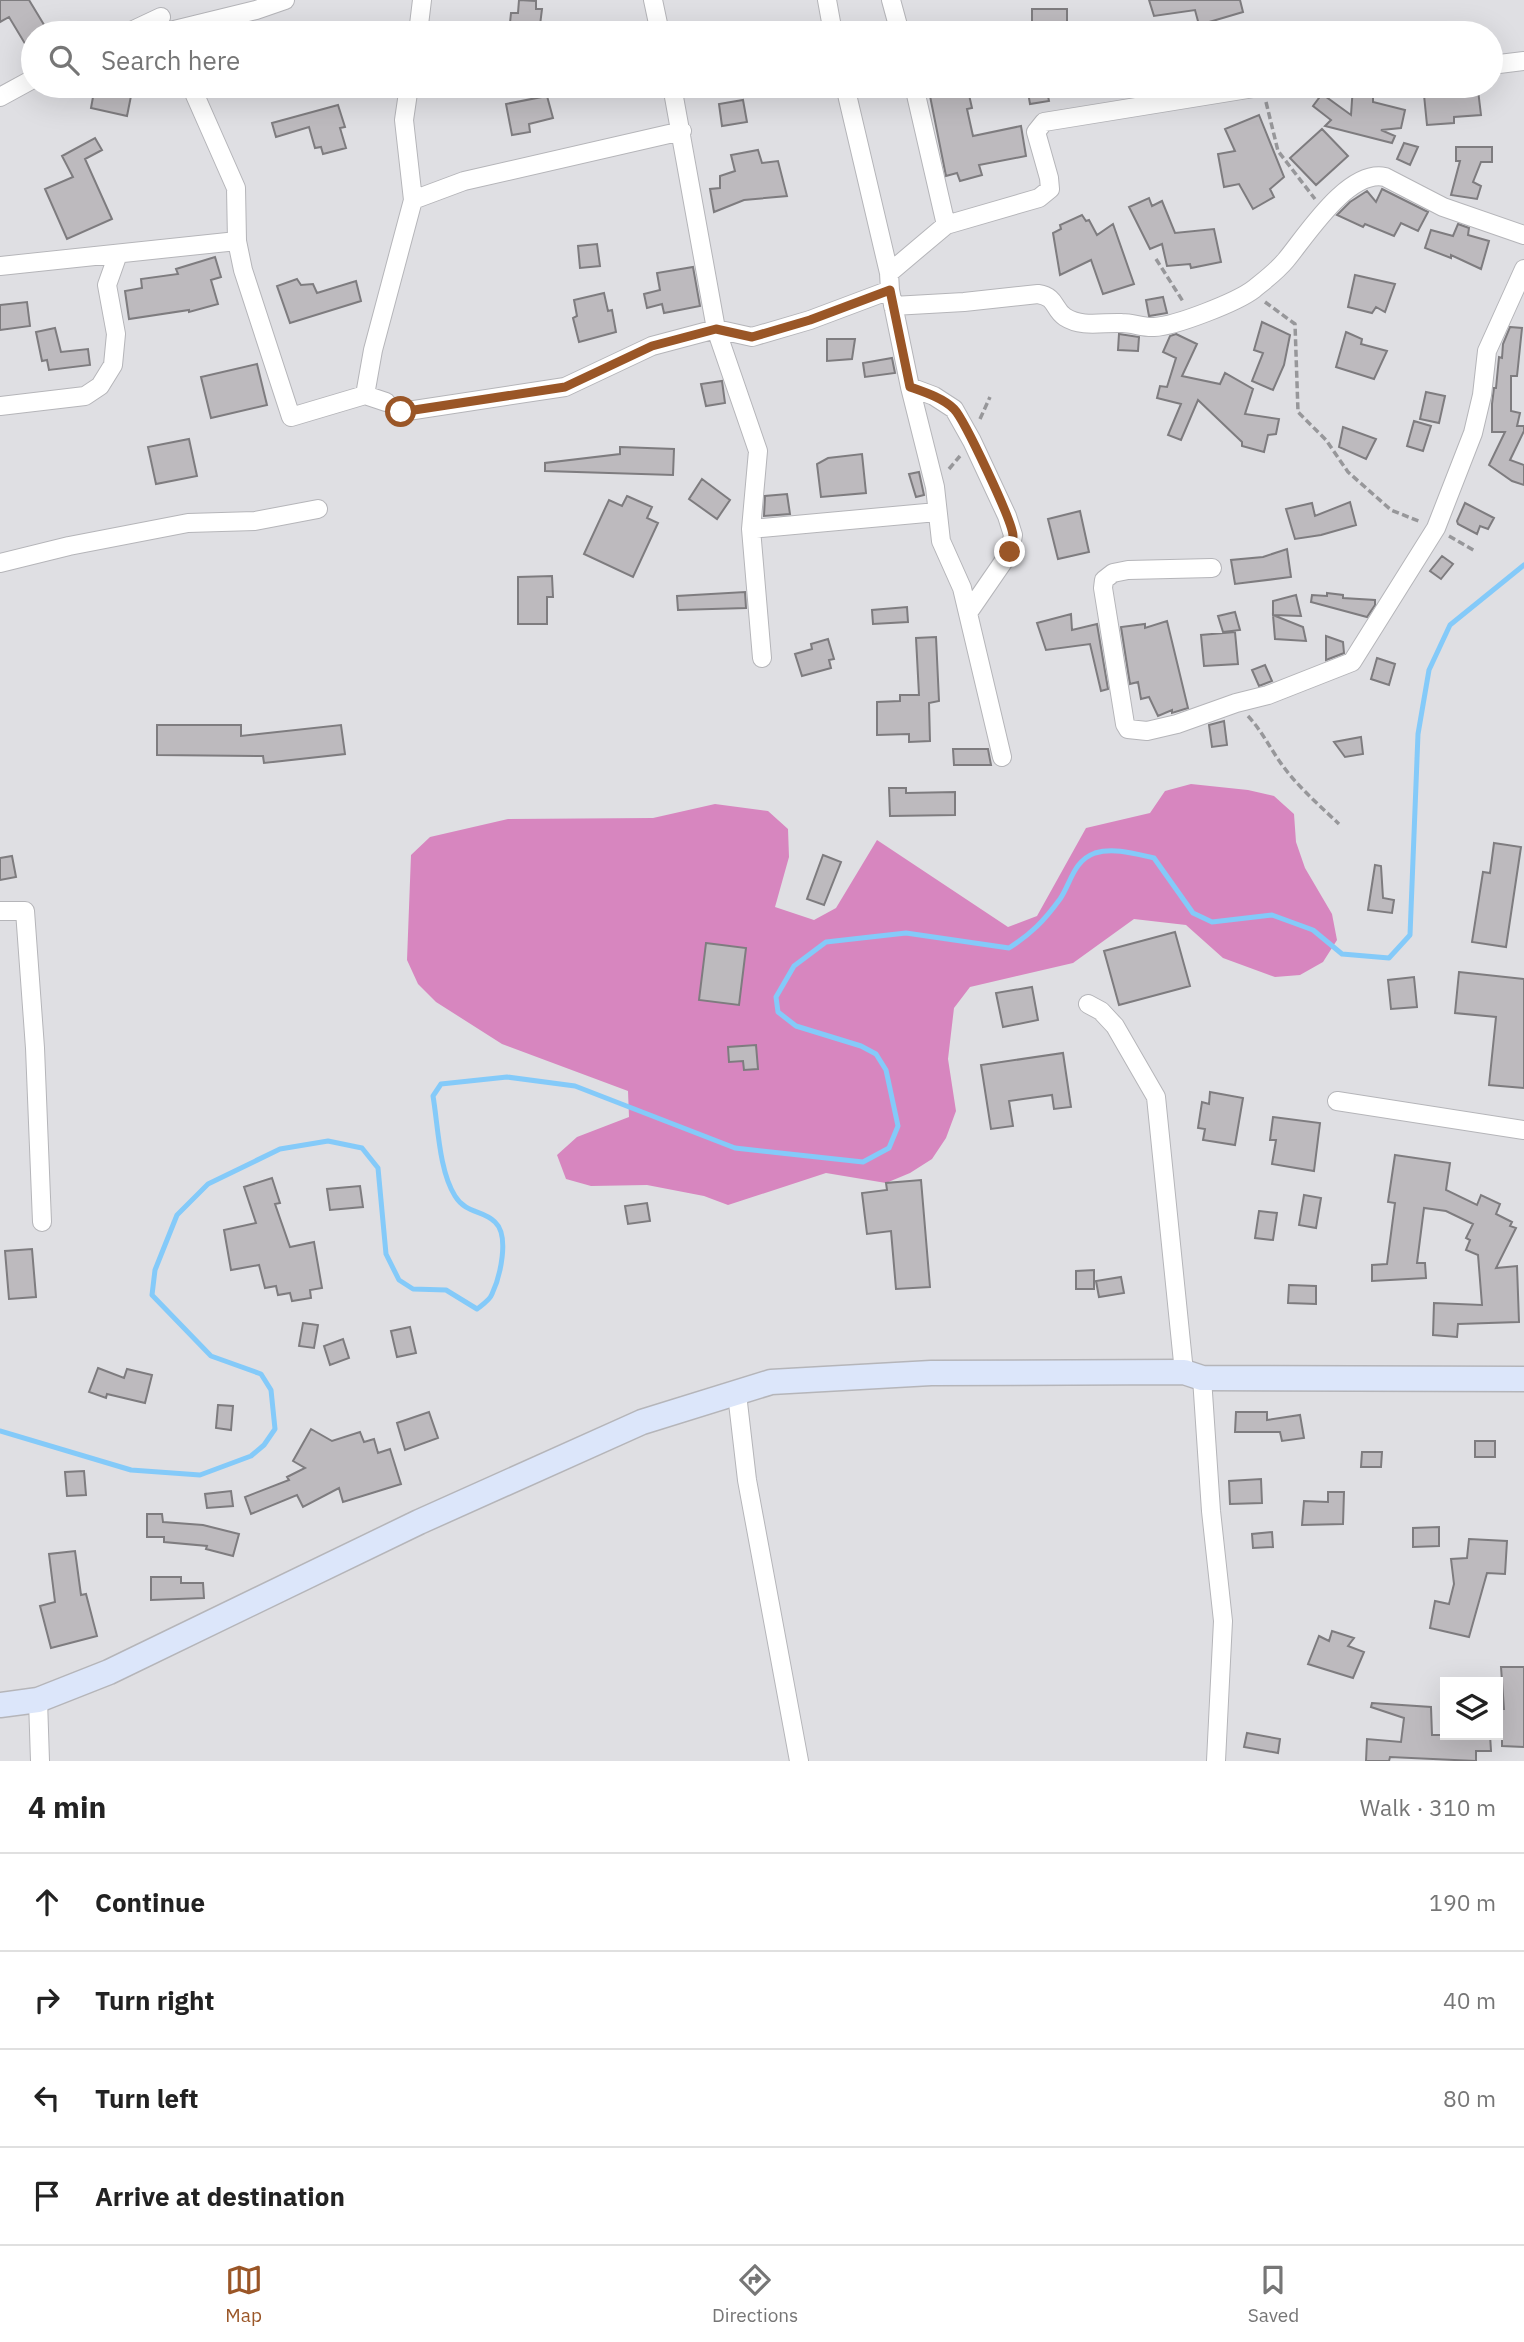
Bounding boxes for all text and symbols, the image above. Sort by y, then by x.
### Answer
search box [21,21,1503,98]
icon: search [45,41,83,79]
text: Search here [101,43,240,77]
route start [385,396,416,427]
route end [994,536,1025,567]
map controls [1440,1677,1503,1740]
button: layers [1440,1677,1503,1740]
text: 4 min [28,1787,106,1826]
text: Walk · 310 m [1360,1792,1496,1822]
icon: ahead [28,1883,66,1921]
text: Continue [95,1885,205,1919]
text: 190 m [1429,1887,1496,1917]
icon: right [28,1981,66,2019]
text: Turn right [95,1983,214,2017]
text: 40 m [1443,1985,1496,2015]
icon: left [28,2079,66,2117]
text: Turn left [95,2081,198,2115]
text: 80 m [1443,2083,1496,2113]
icon: arrive [28,2177,66,2215]
text: Arrive at destination [95,2179,345,2213]
tab: Map [225,2261,263,2327]
tab: Directions [712,2261,798,2327]
tab: Saved [1248,2261,1299,2327]

